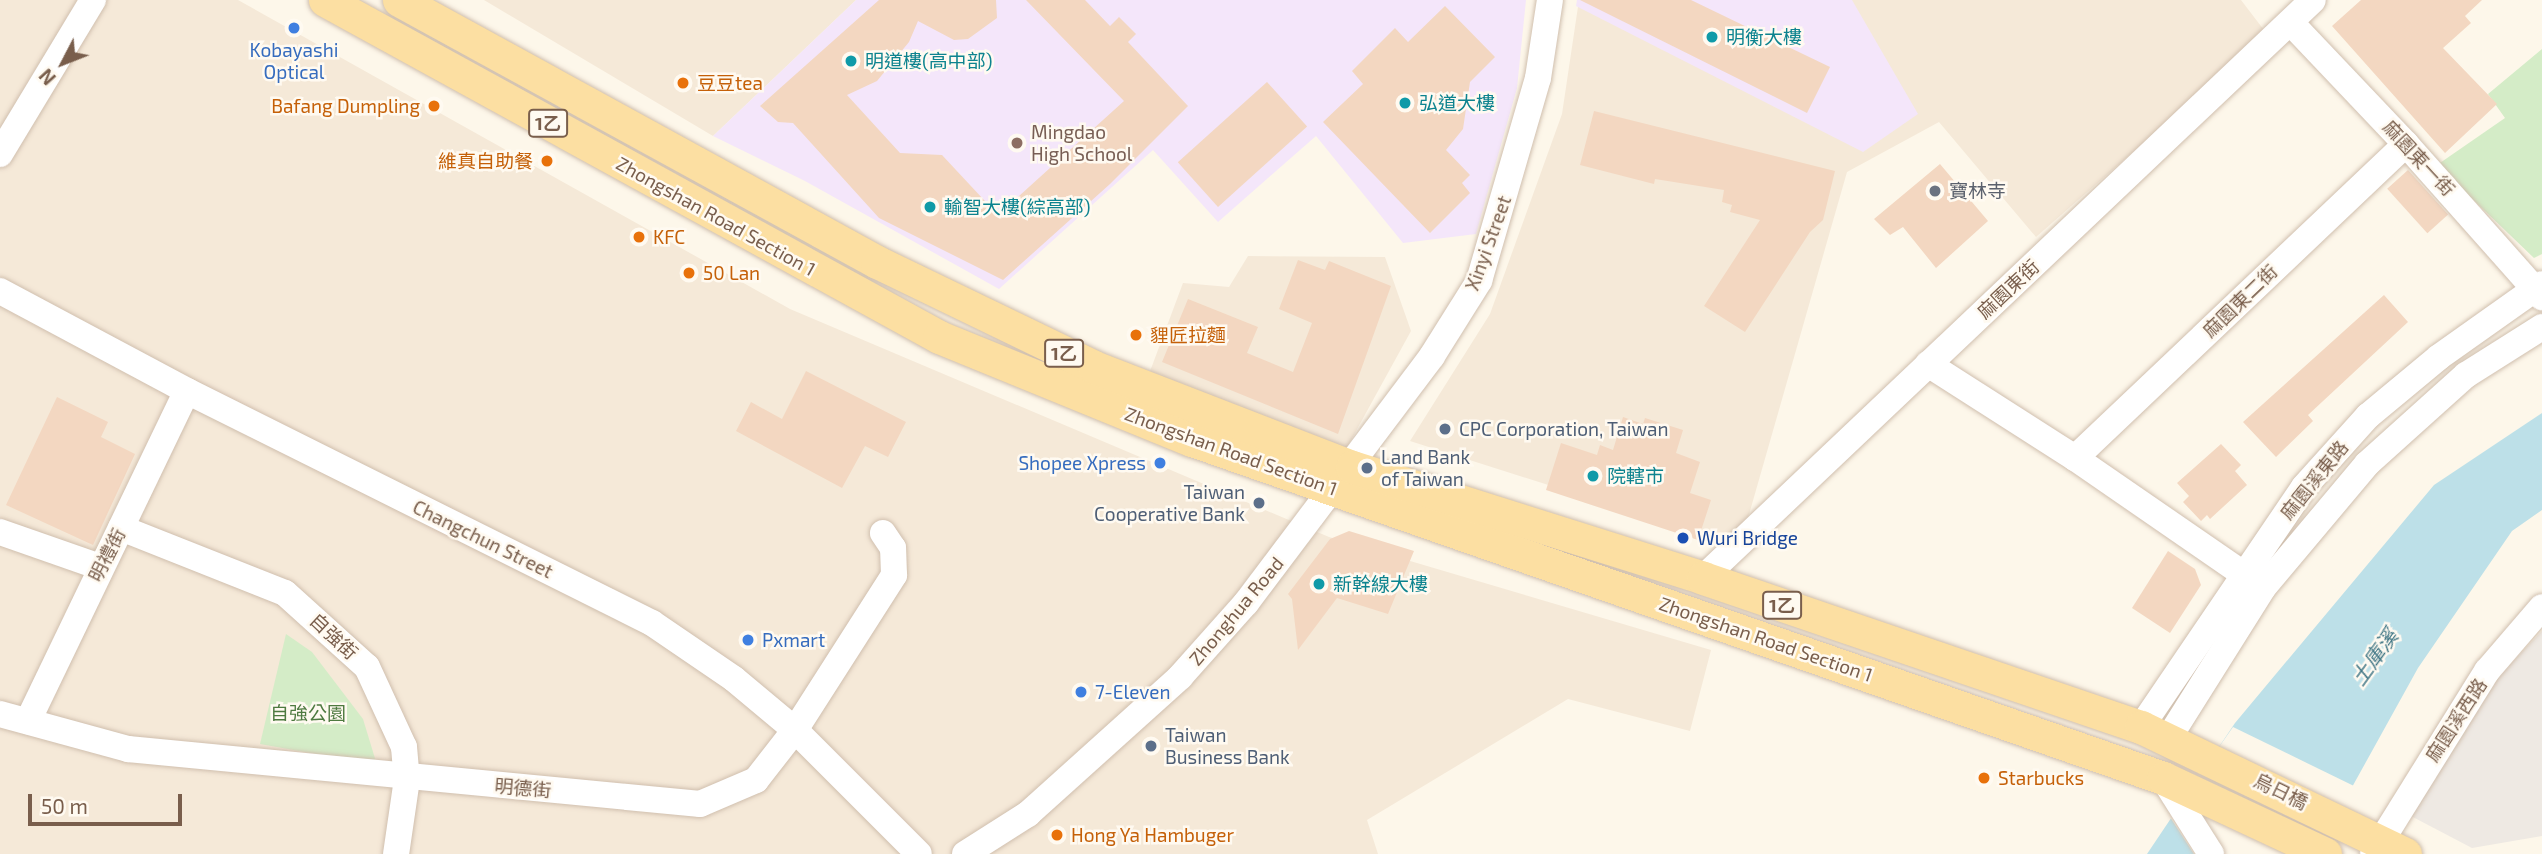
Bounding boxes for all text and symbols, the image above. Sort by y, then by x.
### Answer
marker: Kobayashi Optical [286,20,302,36]
place label: 明衡大樓 [1726,26,1802,48]
north arrow [28,28,98,98]
marker: 明衡大樓 [1704,29,1720,45]
place label: Kobayashi Optical [250,39,338,83]
place label: 明道樓(高中部) [865,50,993,72]
marker: 明道樓(高中部) [843,53,859,69]
text: N [34,65,60,90]
place label: 豆豆tea [697,72,763,94]
marker: 豆豆tea [675,75,691,91]
place label: 弘道大樓 [1419,92,1495,114]
place label: Bafang Dumpling [271,95,420,117]
marker: 弘道大樓 [1397,95,1413,111]
marker: Bafang Dumpling [426,98,442,114]
road number: 1乙 [527,109,569,138]
street label: 麻園東一街 [2378,115,2460,201]
place label: Mingdao High School [1031,121,1132,165]
marker: Mingdao High School [1009,135,1025,151]
place label: 維真自助餐 [438,150,533,172]
street label: Zhongshan Road Section 1 [612,152,820,280]
marker: 維真自助餐 [539,153,555,169]
place label: 寶林寺 [1949,180,2006,202]
marker: 寶林寺 [1927,183,1943,199]
street label: Xinyi Street [1460,193,1516,293]
place label: 輸智大樓(綜高部) [944,196,1091,218]
marker: 輸智大樓(綜高部) [922,199,938,215]
place label: KFC [653,226,685,248]
marker: KFC [631,229,647,245]
street label: 麻園東街 [1972,255,2044,323]
street label: 麻園東二街 [2198,260,2282,342]
place label: 50 Lan [703,262,760,284]
marker: 50 Lan [681,265,697,281]
place label: 貍匠拉麵 [1150,324,1226,346]
marker: 貍匠拉麵 [1128,327,1144,343]
road number: 1乙 [1043,338,1085,368]
street label: Zhongshan Road Section 1 [1122,402,1340,500]
place label: CPC Corporation, Taiwan [1459,418,1669,440]
marker: CPC Corporation, Taiwan [1437,421,1453,437]
street label: 麻園溪東路 [2275,436,2353,524]
place label: Land Bank of Taiwan [1381,446,1470,490]
place label: Shopee Xpress [1018,452,1146,474]
marker: Shopee Xpress [1152,455,1168,471]
marker: Land Bank of Taiwan [1359,460,1375,476]
place label: 院轄市 [1607,465,1664,487]
marker: 院轄市 [1585,468,1601,484]
place label: Taiwan Cooperative Bank [1094,481,1245,525]
street label: Changchun Street [409,495,557,583]
marker: Taiwan Cooperative Bank [1251,495,1267,511]
street label: 明禮街 [84,524,130,586]
place label: Wuri Bridge [1697,527,1798,549]
marker: Wuri Bridge [1675,530,1691,546]
street label: Zhonghua Road [1184,552,1288,670]
place label: 新幹線大樓 [1333,573,1428,595]
marker: 新幹線大樓 [1311,576,1327,592]
road number: 1乙 [1761,590,1803,620]
street label: Zhongshan Road Section 1 [1656,592,1876,686]
street label: 自強街 [305,608,363,664]
water label: 土庫溪 [2345,624,2403,690]
place label: Pxmart [762,629,825,651]
marker: Pxmart [740,632,756,648]
street label: 麻園溪西路 [2421,674,2491,766]
place label: 7-Eleven [1095,681,1170,703]
marker: 7-Eleven [1073,684,1089,700]
park label: 自強公園 [270,702,346,724]
place label: Taiwan Business Bank [1165,724,1290,768]
marker: Taiwan Business Bank [1143,738,1159,754]
place label: Starbucks [1998,767,2084,789]
street label: 烏日橋 [2250,768,2312,814]
marker: Starbucks [1976,770,1992,786]
street label: 明德街 [494,774,552,802]
scale bar [32,780,186,824]
text: 50 m [41,793,88,818]
place label: Hong Ya Hambuger [1071,824,1235,846]
marker: Hong Ya Hambuger [1049,827,1065,843]

